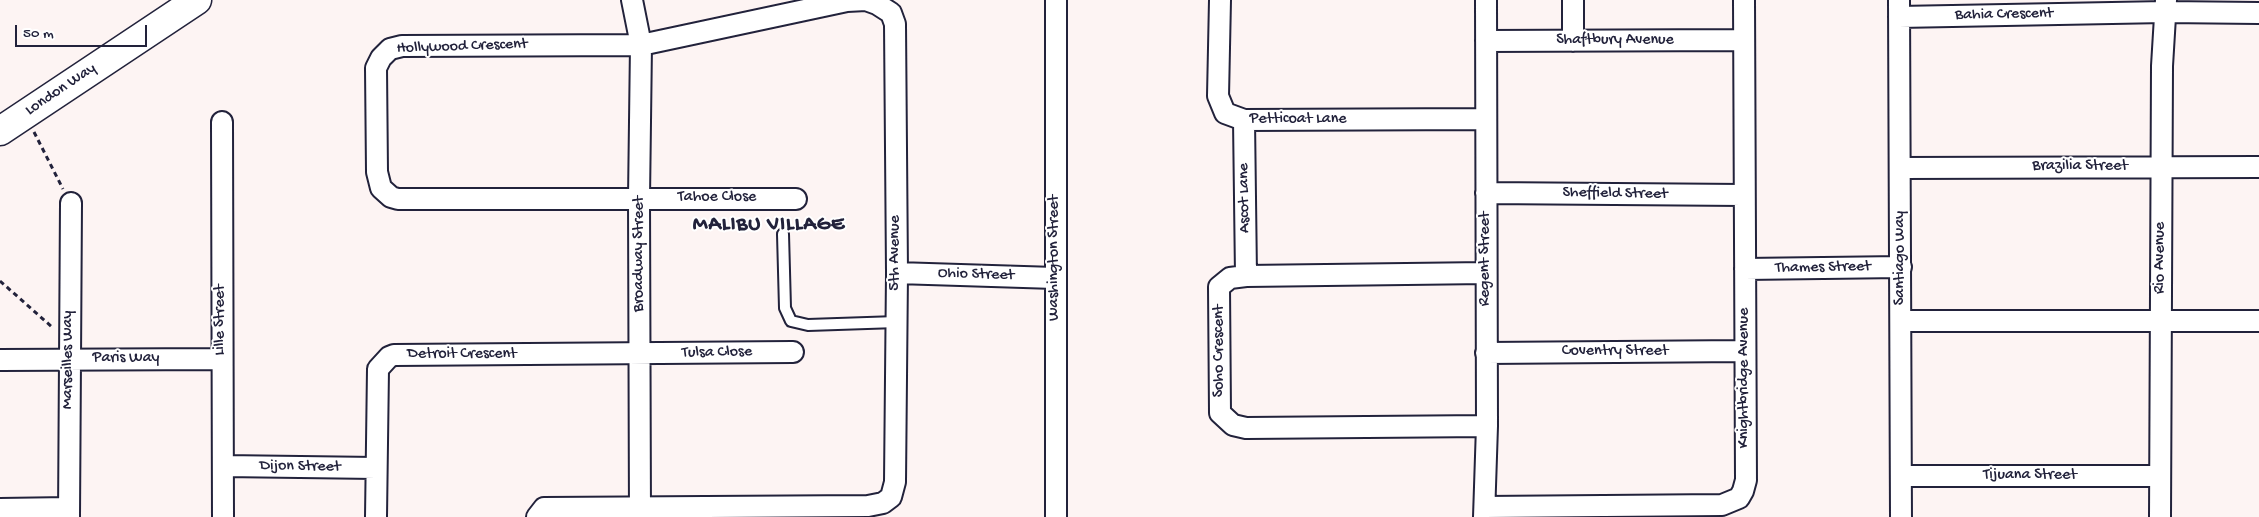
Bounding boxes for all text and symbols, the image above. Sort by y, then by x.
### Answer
street label: Bahia Crescent [1955,5,2053,25]
scale bar [18,15,150,47]
text: 50 m [23,25,54,43]
street label: Shaftbury Avenue [1556,31,1674,51]
street label: Hollywood Crescent [396,35,528,59]
street label: London Way [22,59,100,121]
street label: Petticoat Lane [1249,110,1347,130]
street label: Brazilia Street [2032,157,2128,177]
street label: Ascot Lane [1235,163,1255,233]
street label: Sheffield Street [1562,183,1668,205]
street label: Tahoe Close [678,188,756,208]
street label: Washington Street [1045,195,1065,321]
street label: Broadway Street [630,196,650,312]
street label: Santiago Way [1891,211,1911,305]
street label: Regent Street [1476,212,1496,306]
district label: MALIBU VILLAGE [691,213,847,239]
street label: 5th Avenue [886,215,906,291]
street label: Rio Avenue [2151,222,2171,294]
street label: Thames Street [1775,258,1871,278]
street label: Ohio Street [937,264,1015,286]
street label: Lille Street [211,284,231,356]
street label: Soho Crescent [1210,305,1230,397]
street label: Knightbridge Avenue [1735,308,1755,448]
street label: Marseilles Way [59,311,79,409]
street label: Coventry Street [1562,342,1668,362]
street label: Tulsa Close [682,343,752,363]
street label: Detroit Crescent [407,345,517,365]
street label: Paris Way [93,349,159,369]
street label: Dijon Street [259,457,341,477]
street label: Tijuana Street [1983,466,2077,486]

